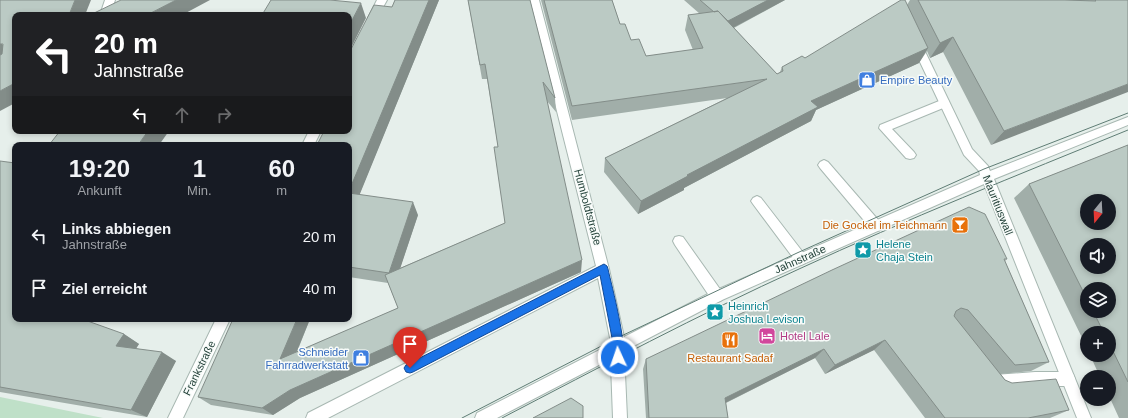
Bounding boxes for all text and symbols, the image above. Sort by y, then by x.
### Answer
icon: left [28,28,80,80]
text: 20 m [94,28,158,59]
text: Jahnstraße [94,61,184,81]
shop icon: Empire Beauty [857,70,877,90]
place label: Empire Beauty [880,74,953,86]
icon: left [129,104,151,126]
icon: ahead [171,104,193,126]
icon: right [213,104,235,126]
text: 19:20 [69,155,130,182]
text: 1 [193,155,206,182]
text: 60 [268,155,295,182]
street label: Humboldtstraße [572,168,604,246]
street label: Mauritiuswall [981,173,1015,237]
text: Ankunft [77,183,122,198]
text: Min. [187,183,212,198]
text: m [276,183,287,198]
north arrow [1080,194,1116,230]
map controls [1080,194,1116,406]
bar icon: Die Gockel im Teichmann [950,215,970,235]
place label: Die Gockel im Teichmann [822,219,947,231]
text: Links abbiegen [62,220,171,237]
icon: left [28,225,50,247]
text: 20 m [303,228,336,245]
text: Jahnstraße [62,237,127,252]
place label: Helene Chaja Stein [876,238,933,263]
button: sound [1080,238,1116,274]
place icon: Helene Chaja Stein [853,240,873,260]
street label: Jahnstraße [772,242,828,276]
icon: arrive [28,277,50,299]
text: Ziel erreicht [62,280,147,297]
text: 40 m [303,280,336,297]
button: layers [1080,282,1116,318]
place label: Heinrich Joshua Levison [728,300,804,325]
place icon: Heinrich Joshua Levison [705,302,725,322]
hotel icon: Hotel Lale [757,326,777,346]
button: + [1080,326,1116,362]
pin [393,327,427,368]
restaurant icon: Restaurant Sadaf [720,330,740,350]
place label: Hotel Lale [780,330,830,342]
icon: arrive [399,333,421,355]
position arrow [597,336,639,378]
street label: Frankstraße [181,339,217,397]
place label: Schneider Fahrradwerkstatt [265,346,348,371]
shop icon: Schneider Fahrradwerkstatt [351,348,371,368]
place label: Restaurant Sadaf [687,352,774,364]
button: − [1080,370,1116,406]

